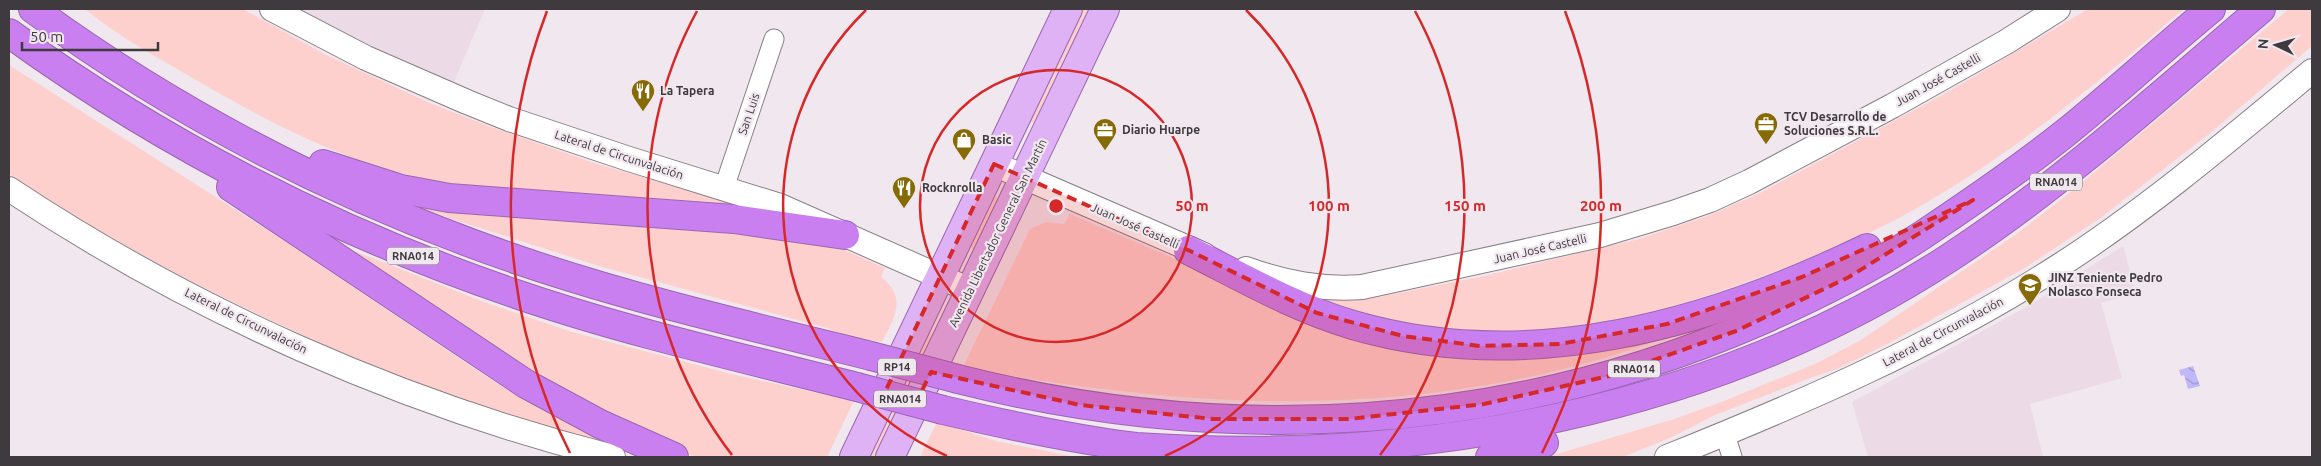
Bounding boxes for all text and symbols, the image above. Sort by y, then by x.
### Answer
scale bar [22,20,159,52]
north arrow [2251,20,2301,70]
text: 50 m [30,28,63,45]
text: N [2255,38,2271,50]
street label: Juan José Castelli [1893,51,1983,108]
restaurant icon: La Tapera [630,78,656,112]
place label: La Tapera [660,84,714,97]
street label: San Luis [735,91,762,136]
place label: TCV Desarrollo de Soluciones S.R.L. [1784,110,1886,137]
office icon: TCV Desarrollo de Soluciones S.R.L. [1753,111,1779,145]
office icon: Diario Huarpe [1092,117,1118,151]
place label: Diario Huarpe [1122,123,1200,136]
shop icon: Basic [951,127,977,161]
street label: Lateral de Circunvalación [553,128,685,181]
place label: Basic [982,133,1011,146]
street label: Avenida Libertador General San Martín [946,137,1049,329]
road number: RNA014 [2030,173,2082,190]
restaurant icon: Rocknrolla [891,175,917,209]
place label: Rocknrolla [922,181,983,194]
centre of rings [1047,197,1065,215]
text: 50 m [1175,197,1209,214]
text: 100 m [1308,197,1350,214]
text: 150 m [1444,197,1486,214]
text: 200 m [1580,197,1622,214]
street label: Juan José Castelli [1089,200,1181,251]
street label: Juan José Castelli [1492,231,1588,266]
road number: RNA014 [387,248,439,264]
place label: JINZ Teniente Pedro Nolasco Fonseca [2048,271,2163,298]
school or university icon: JINZ Teniente Pedro Nolasco Fonseca [2017,272,2043,306]
street label: Lateral de Circunvalación [183,285,309,356]
street label: Lateral de Circunvalación [1880,294,2005,369]
road number: RP14 [878,358,916,376]
road number: RNA014 [1608,360,1660,378]
road number: RNA014 [874,390,926,408]

